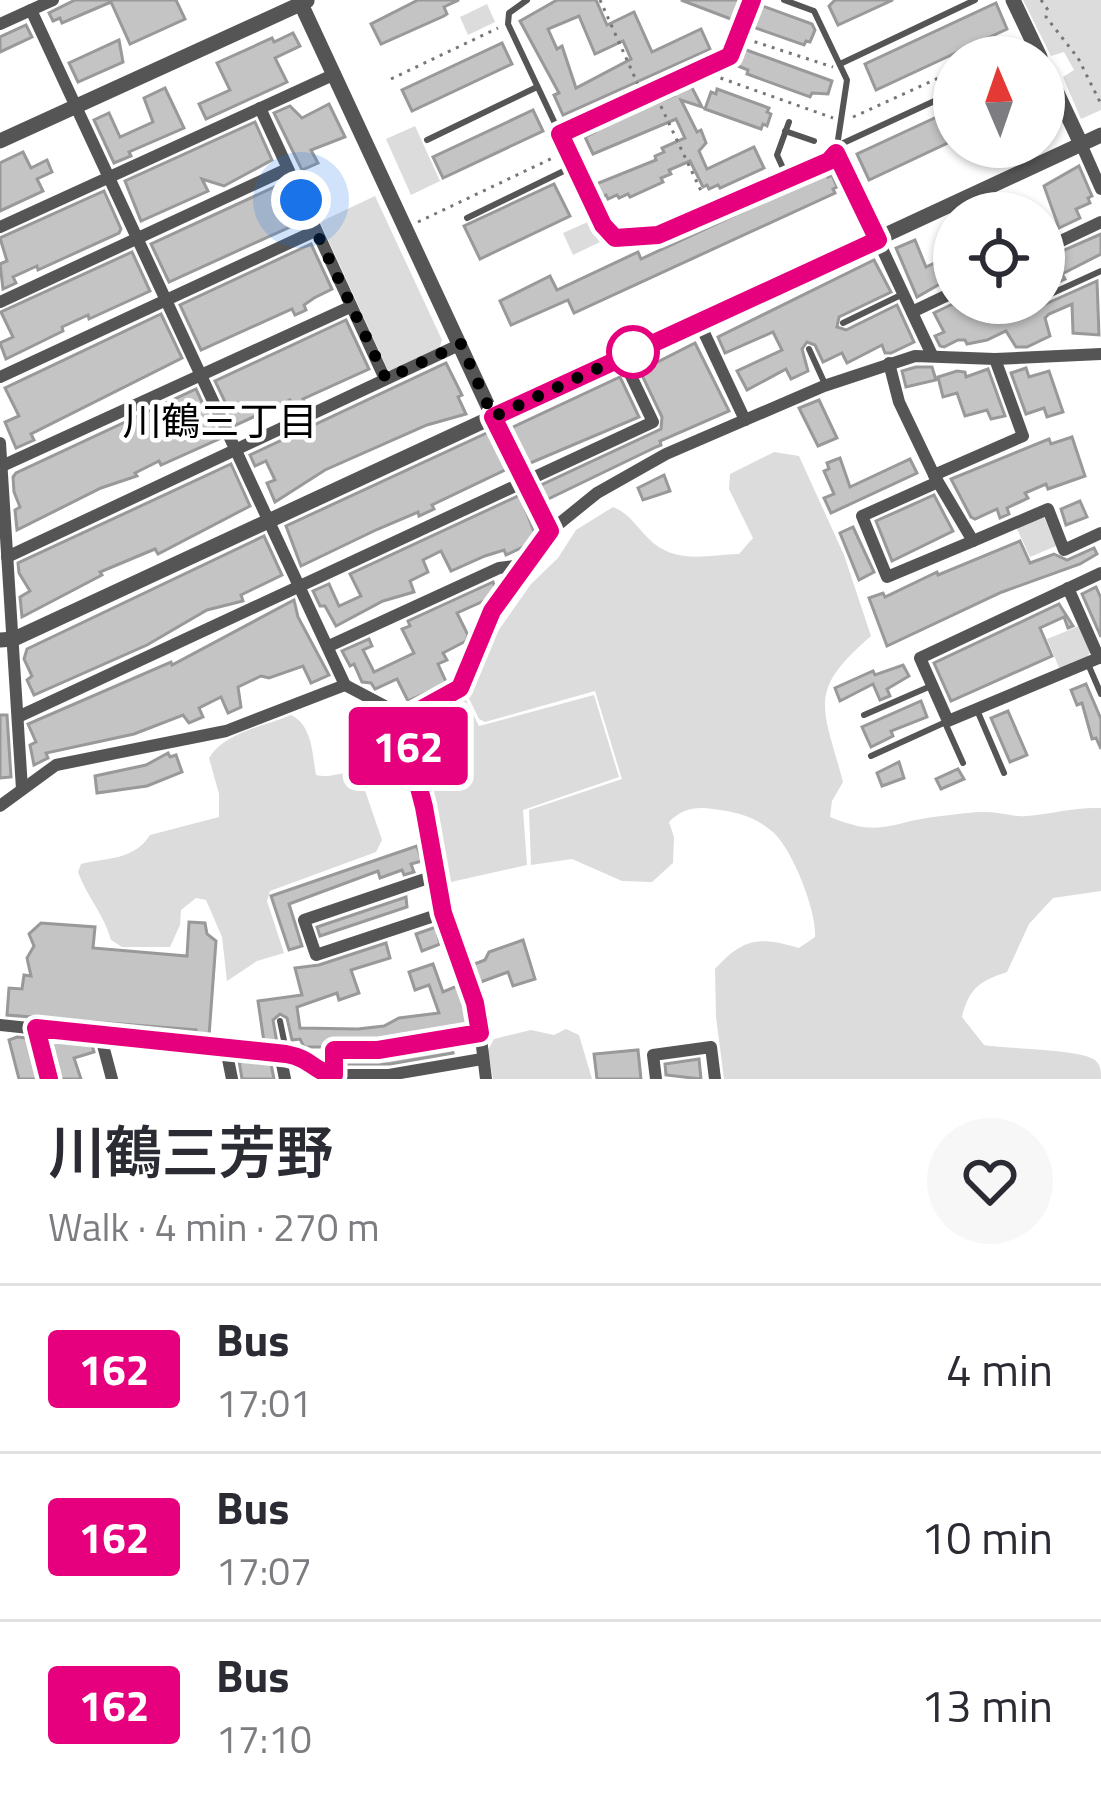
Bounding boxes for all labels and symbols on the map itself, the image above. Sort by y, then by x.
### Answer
north arrow [933,36,1065,168]
your location [271,170,331,230]
unlabelled marker [608,327,658,377]
district label: 川鶴三丁目 [122,391,318,450]
line badge: 162 [339,707,477,785]

